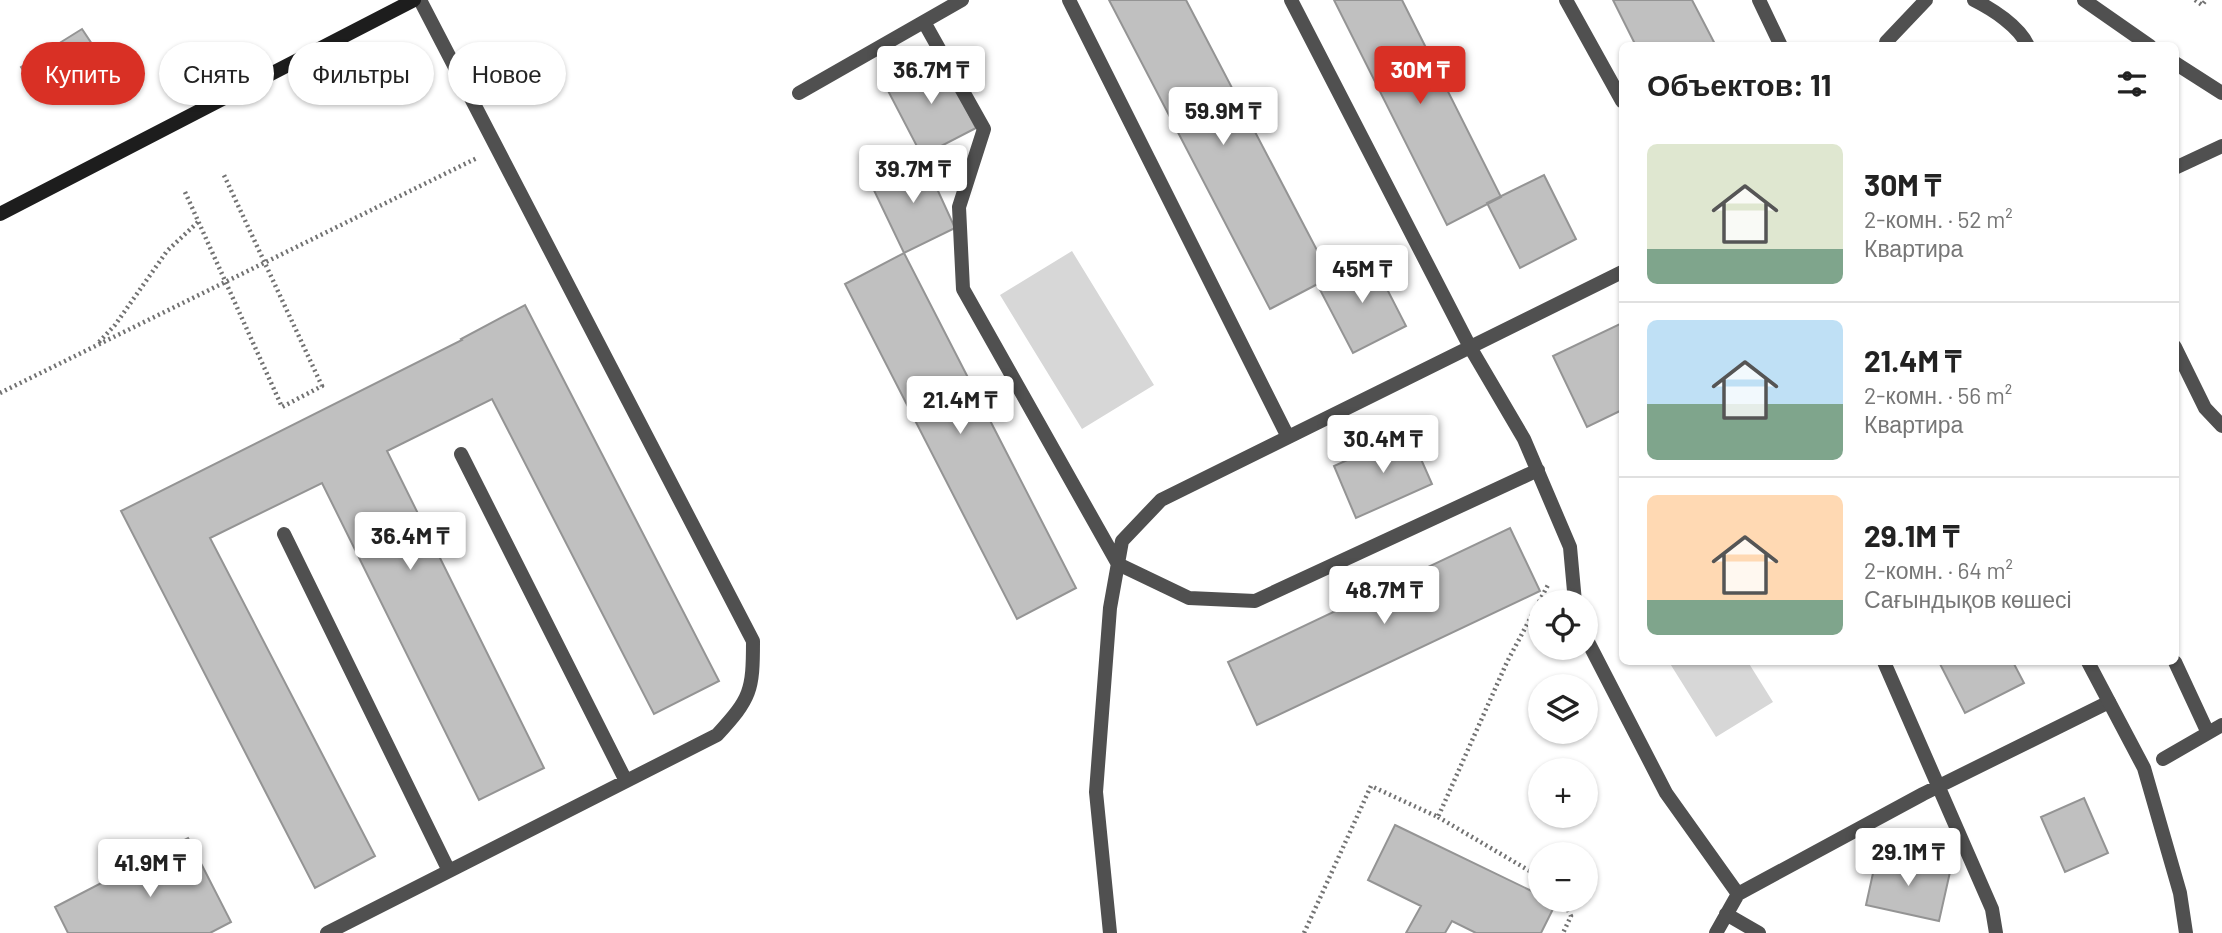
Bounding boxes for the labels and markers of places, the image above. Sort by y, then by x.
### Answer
pin: 36.7M ₸ [866,46,996,106]
pin: 30M ₸ [1371,46,1469,106]
pin: 59.9M ₸ [1158,88,1288,147]
pin: 39.7M ₸ [848,146,978,205]
pin: 45M ₸ [1313,246,1411,305]
pin: 21.4M ₸ [895,376,1025,436]
pin: 30.4M ₸ [1318,416,1448,475]
pin: 36.4M ₸ [345,512,475,572]
pin: 48.7M ₸ [1319,566,1449,626]
pin: 29.1M ₸ [1843,828,1973,888]
pin: 41.9M ₸ [85,839,215,899]

